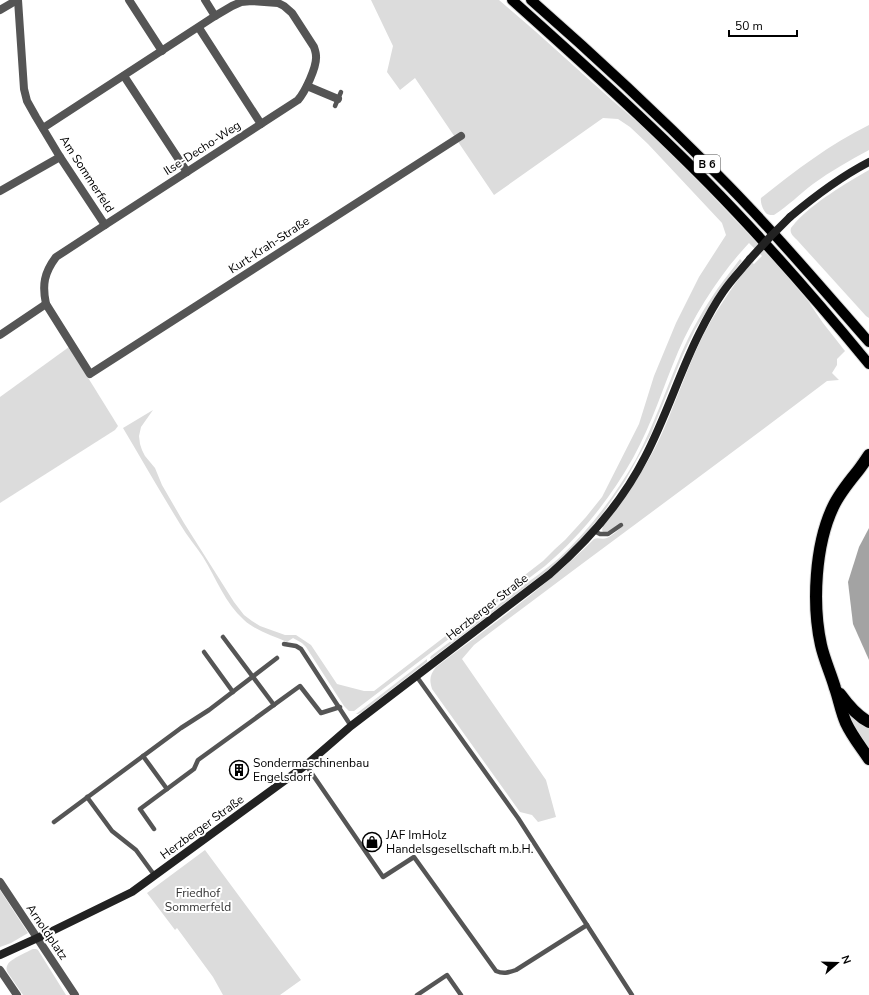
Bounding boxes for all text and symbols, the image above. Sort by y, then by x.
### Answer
scale bar [729,12,797,38]
text: 50 m [735,18,763,34]
street label: Ilse-Decho-Weg [160,117,244,179]
street label: Am Sommerfeld [56,133,118,215]
road number: B 6 [694,155,720,173]
street label: Kurt-Krah-Straße [225,213,313,277]
street label: Herzberger Straße [443,570,531,644]
place label: Sondermaschinenbau Engelsdorf [253,755,369,785]
building icon: Sondermaschinenbau Engelsdorf [228,759,250,781]
street label: Herzberger Straße [157,791,247,863]
place label: JAF ImHolz Handelsgesellschaft m.b.H. [385,827,533,857]
shop icon: JAF ImHolz Handelsgesellschaft m.b.H. [361,831,383,853]
park label: Friedhof Sommerfeld [165,885,231,915]
street label: Arnoldplatz [23,901,72,963]
north arrow [817,943,857,983]
text: N [837,953,854,966]

